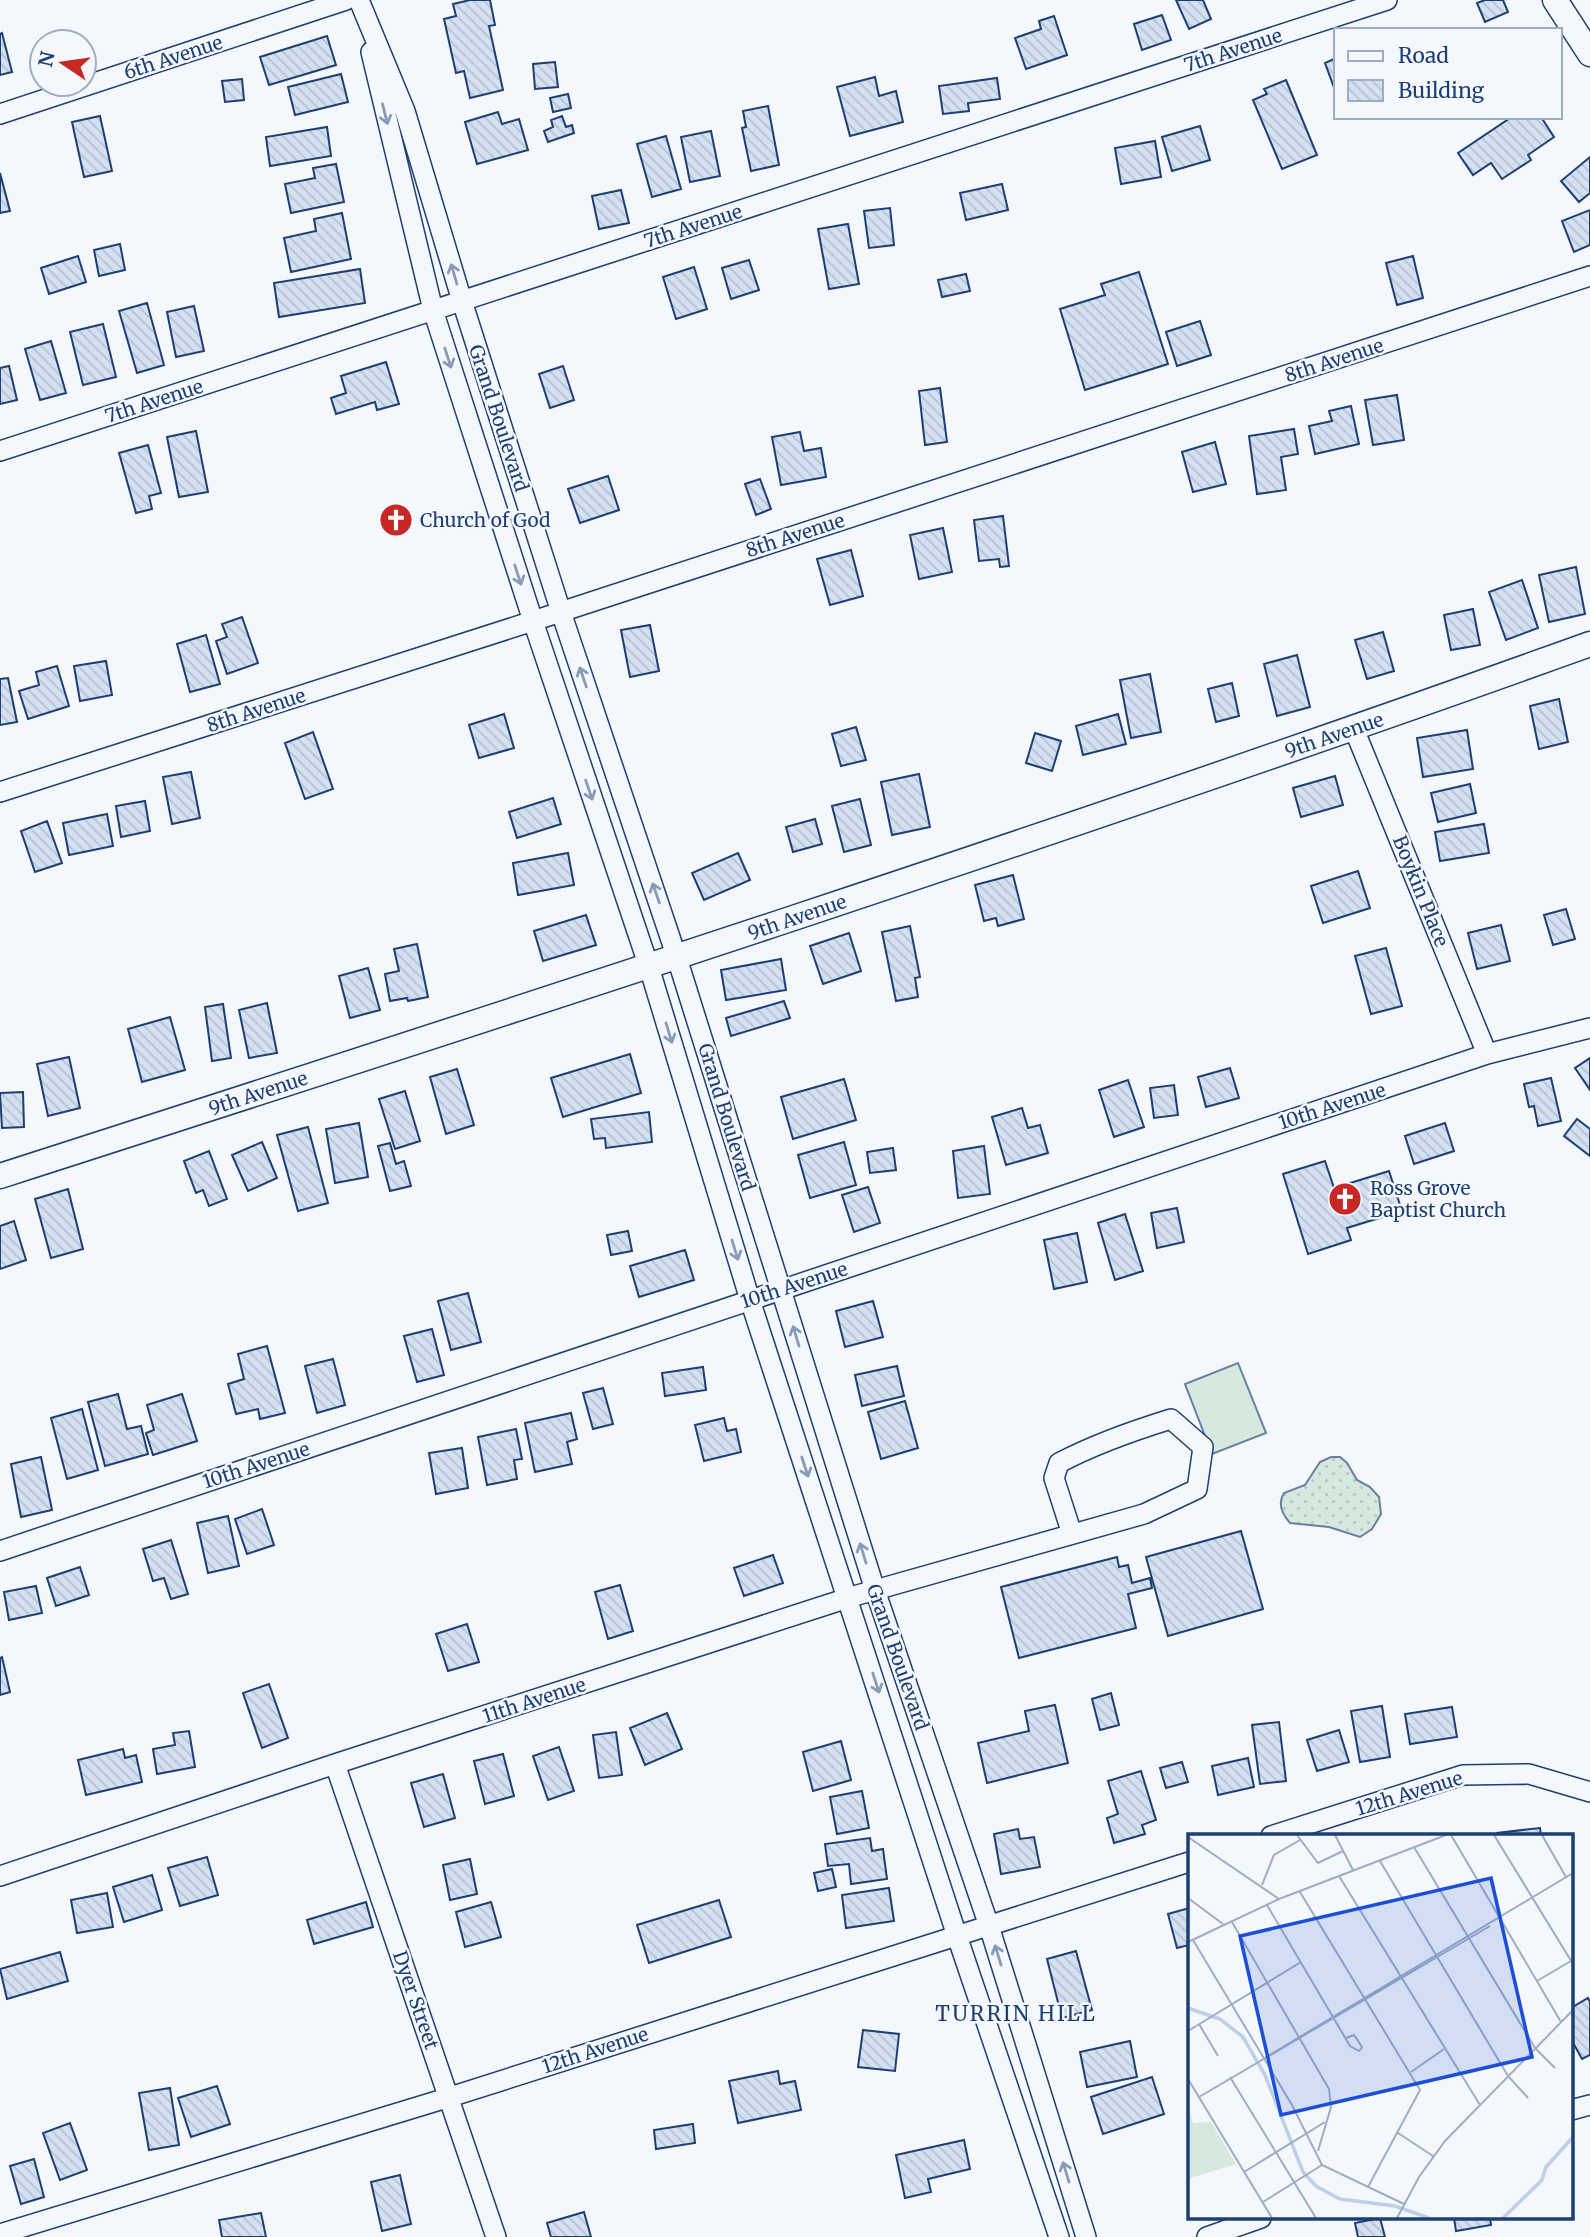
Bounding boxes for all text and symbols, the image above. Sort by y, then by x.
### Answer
street label: 7th Avenue [1181,23,1285,77]
north arrow [28,28,98,98]
legend [1334,28,1562,119]
street label: 6th Avenue [121,30,225,84]
text: Road [1398,42,1449,69]
text: N [33,49,60,69]
text: Building [1398,77,1485,104]
one-way arrow [379,102,393,125]
street label: 7th Avenue [641,199,745,253]
one-way arrow [446,263,459,285]
street label: 8th Avenue [1282,333,1386,387]
street label: Grand Boulevard [464,342,534,494]
one-way arrow [442,347,455,369]
street label: 7th Avenue [102,374,206,428]
church icon: Church of God [377,501,415,539]
place label: Church of God [420,508,551,532]
street label: 8th Avenue [743,508,847,562]
one-way arrow [512,563,525,585]
one-way arrow [576,667,588,689]
street label: 8th Avenue [204,683,308,737]
street label: 9th Avenue [1282,707,1386,763]
one-way arrow [584,779,597,801]
street label: Boykin Place [1388,832,1454,950]
one-way arrow [648,882,661,904]
street label: 9th Avenue [745,889,849,945]
one-way arrow [663,1021,676,1043]
street label: Grand Boulevard [693,1040,761,1194]
street label: 9th Avenue [206,1066,311,1120]
street label: 10th Avenue [1275,1077,1389,1135]
place label: Ross Grove Baptist Church [1370,1176,1506,1222]
church icon: Ross Grove Baptist Church [1326,1180,1364,1218]
one-way arrow [729,1239,742,1261]
street label: 10th Avenue [737,1256,851,1314]
one-way arrow [788,1325,801,1347]
street label: 10th Avenue [199,1436,313,1494]
one-way arrow [800,1455,812,1477]
one-way arrow [856,1543,869,1565]
street label: Grand Boulevard [862,1581,934,1733]
one-way arrow [871,1671,883,1693]
street label: 11th Avenue [479,1672,589,1728]
street label: 12th Avenue [1353,1765,1465,1821]
inset map [1188,1834,1572,2220]
one-way arrow [991,1944,1003,1966]
street label: Dyer Street [388,1947,444,2053]
district label: TURRIN HILL [935,2000,1097,2027]
street label: 12th Avenue [539,2021,651,2078]
one-way arrow [1059,2161,1072,2183]

